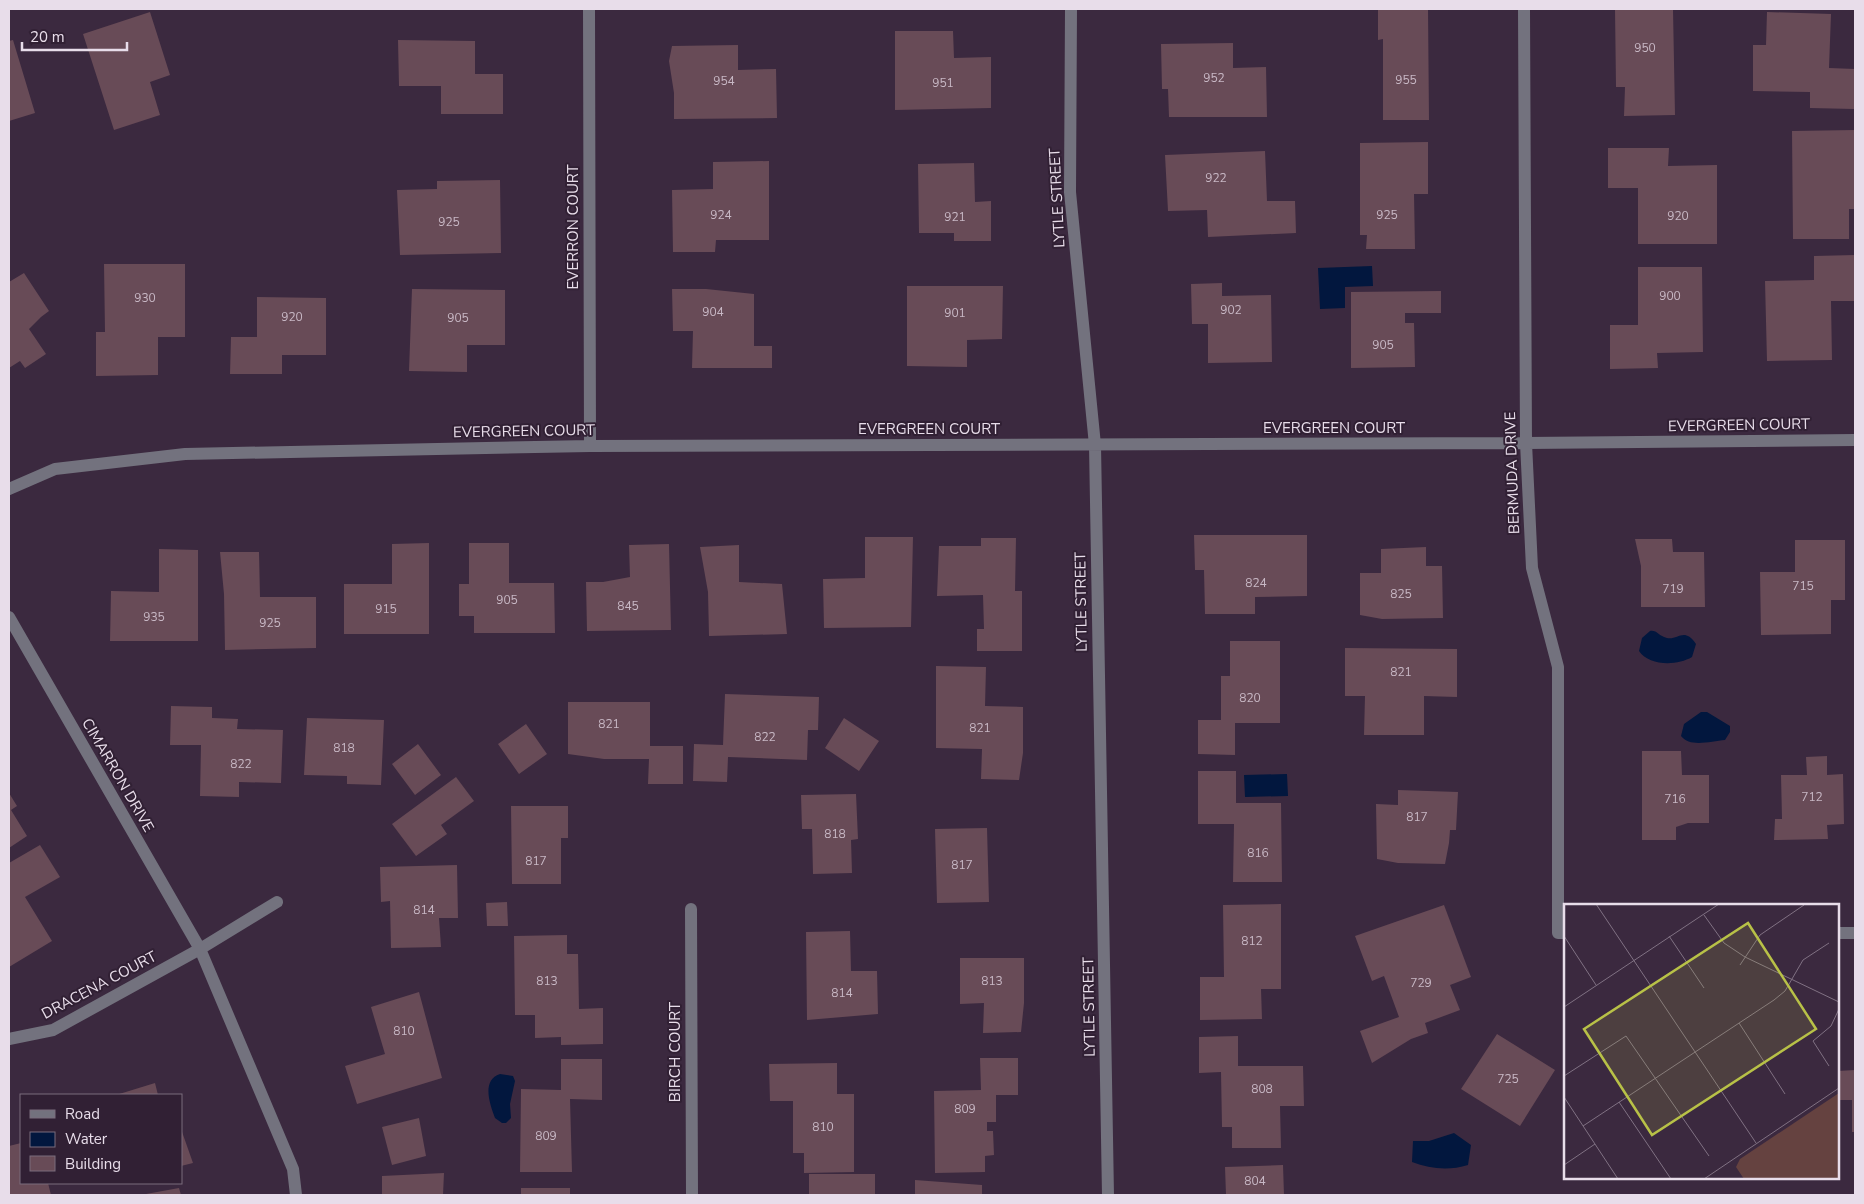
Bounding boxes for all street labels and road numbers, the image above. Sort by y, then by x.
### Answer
street label: LYTLE STREET [1044,148,1070,248]
street label: EVERRON COURT [563,164,583,290]
street label: BERMUDA DRIVE [1500,411,1524,535]
street label: EVERGREEN COURT [1668,414,1810,436]
street label: EVERGREEN COURT [1263,418,1405,438]
street label: EVERGREEN COURT [858,419,1000,439]
street label: EVERGREEN COURT [453,420,595,442]
street label: LYTLE STREET [1070,552,1092,652]
street label: CIMARRON DRIVE [77,714,159,836]
street label: DRACENA COURT [38,946,160,1024]
street label: LYTLE STREET [1078,957,1100,1057]
street label: BIRCH COURT [665,1002,685,1102]

